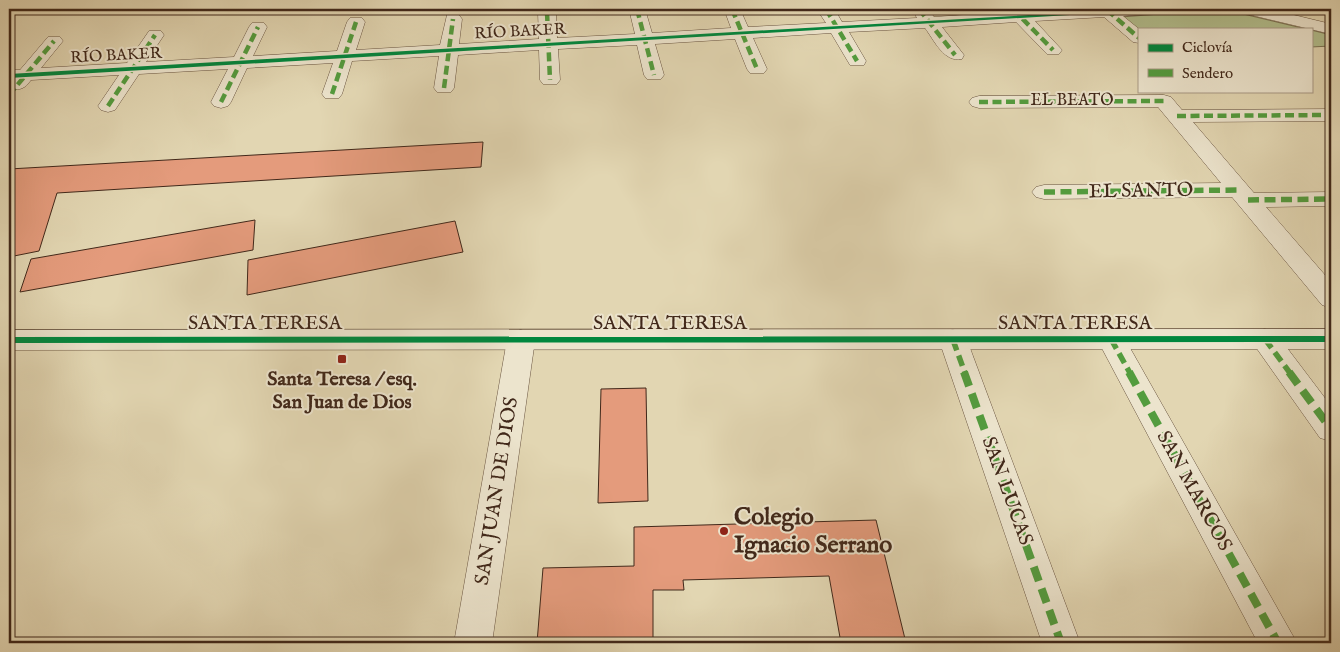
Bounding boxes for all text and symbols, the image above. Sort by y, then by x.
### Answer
street label: RÍO BAKER [474,18,567,44]
legend [1138,28,1312,92]
text: Ciclovía [1182,38,1233,57]
street label: RÍO BAKER [70,42,163,68]
text: Sendero [1182,64,1233,83]
street label: EL BEATO [1031,91,1113,111]
street label: EL SANTO [1088,178,1194,204]
street label: SANTA TERESA [188,311,343,336]
street label: SANTA TERESA [593,311,748,336]
street label: SANTA TERESA [998,311,1153,336]
marker: Santa Teresa / esq. San Juan de Dios [336,353,348,365]
place label: Santa Teresa / esq. San Juan de Dios [267,367,417,415]
street label: SAN JUAN DE DIOS [470,395,524,587]
street label: SAN MARCOS [1151,426,1237,556]
street label: SAN LUCAS [976,433,1038,549]
place label: Colegio Ignacio Serrano [734,502,892,561]
marker: Colegio Ignacio Serrano [718,525,730,537]

